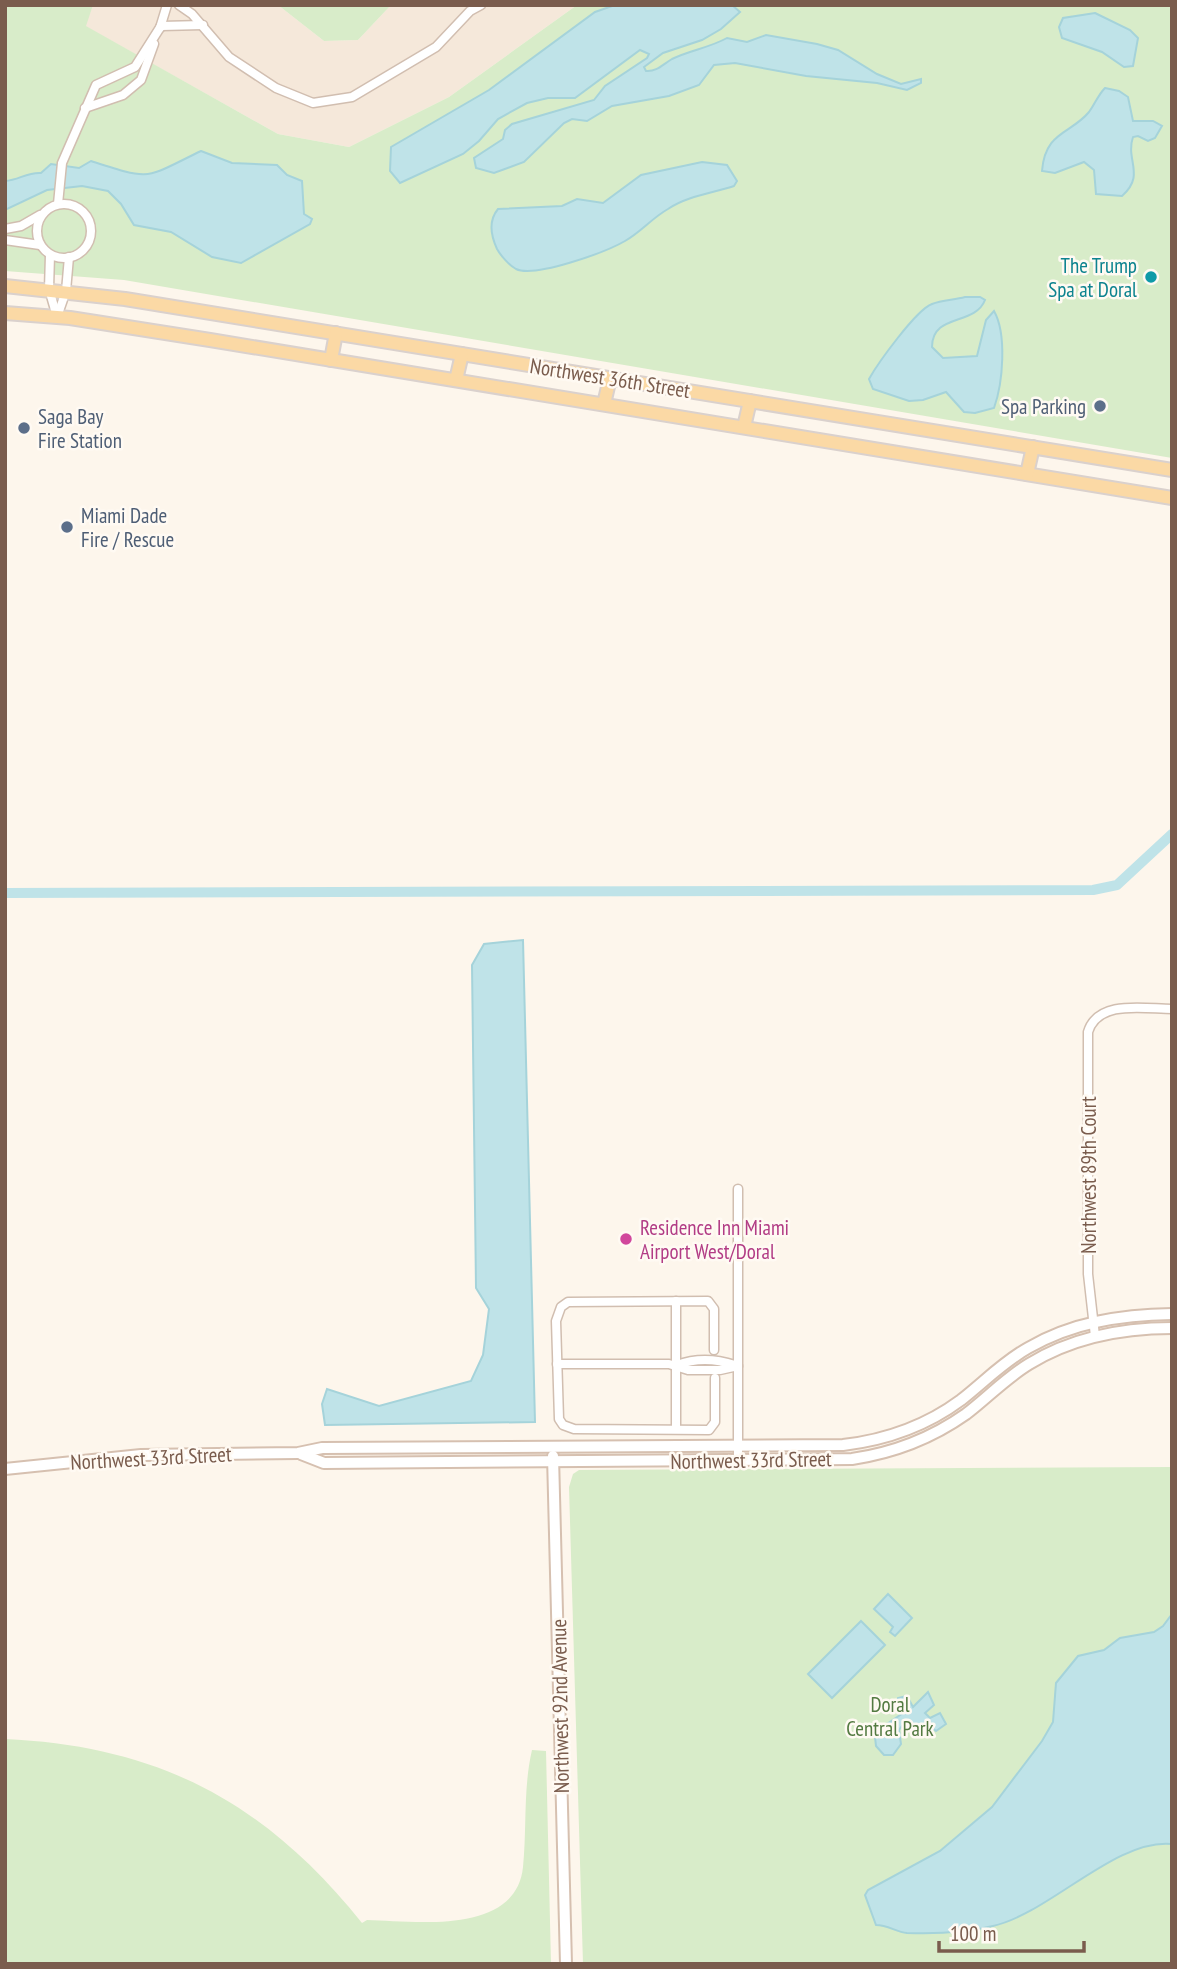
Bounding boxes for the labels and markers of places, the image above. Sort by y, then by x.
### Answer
place label: The Trump Spa at Doral [1048,252,1137,303]
marker: The Trump Spa at Doral [1143,269,1159,285]
place label: Spa Parking [1001,393,1086,420]
marker: Spa Parking [1092,398,1108,414]
place label: Saga Bay Fire Station [38,403,122,454]
marker: Saga Bay Fire Station [16,420,32,436]
place label: Miami Dade Fire / Rescue [81,502,174,553]
marker: Miami Dade Fire / Rescue [59,519,75,535]
place label: Residence Inn Miami Airport West/Doral [640,1214,789,1265]
marker: Residence Inn Miami Airport West/Doral [618,1231,634,1247]

